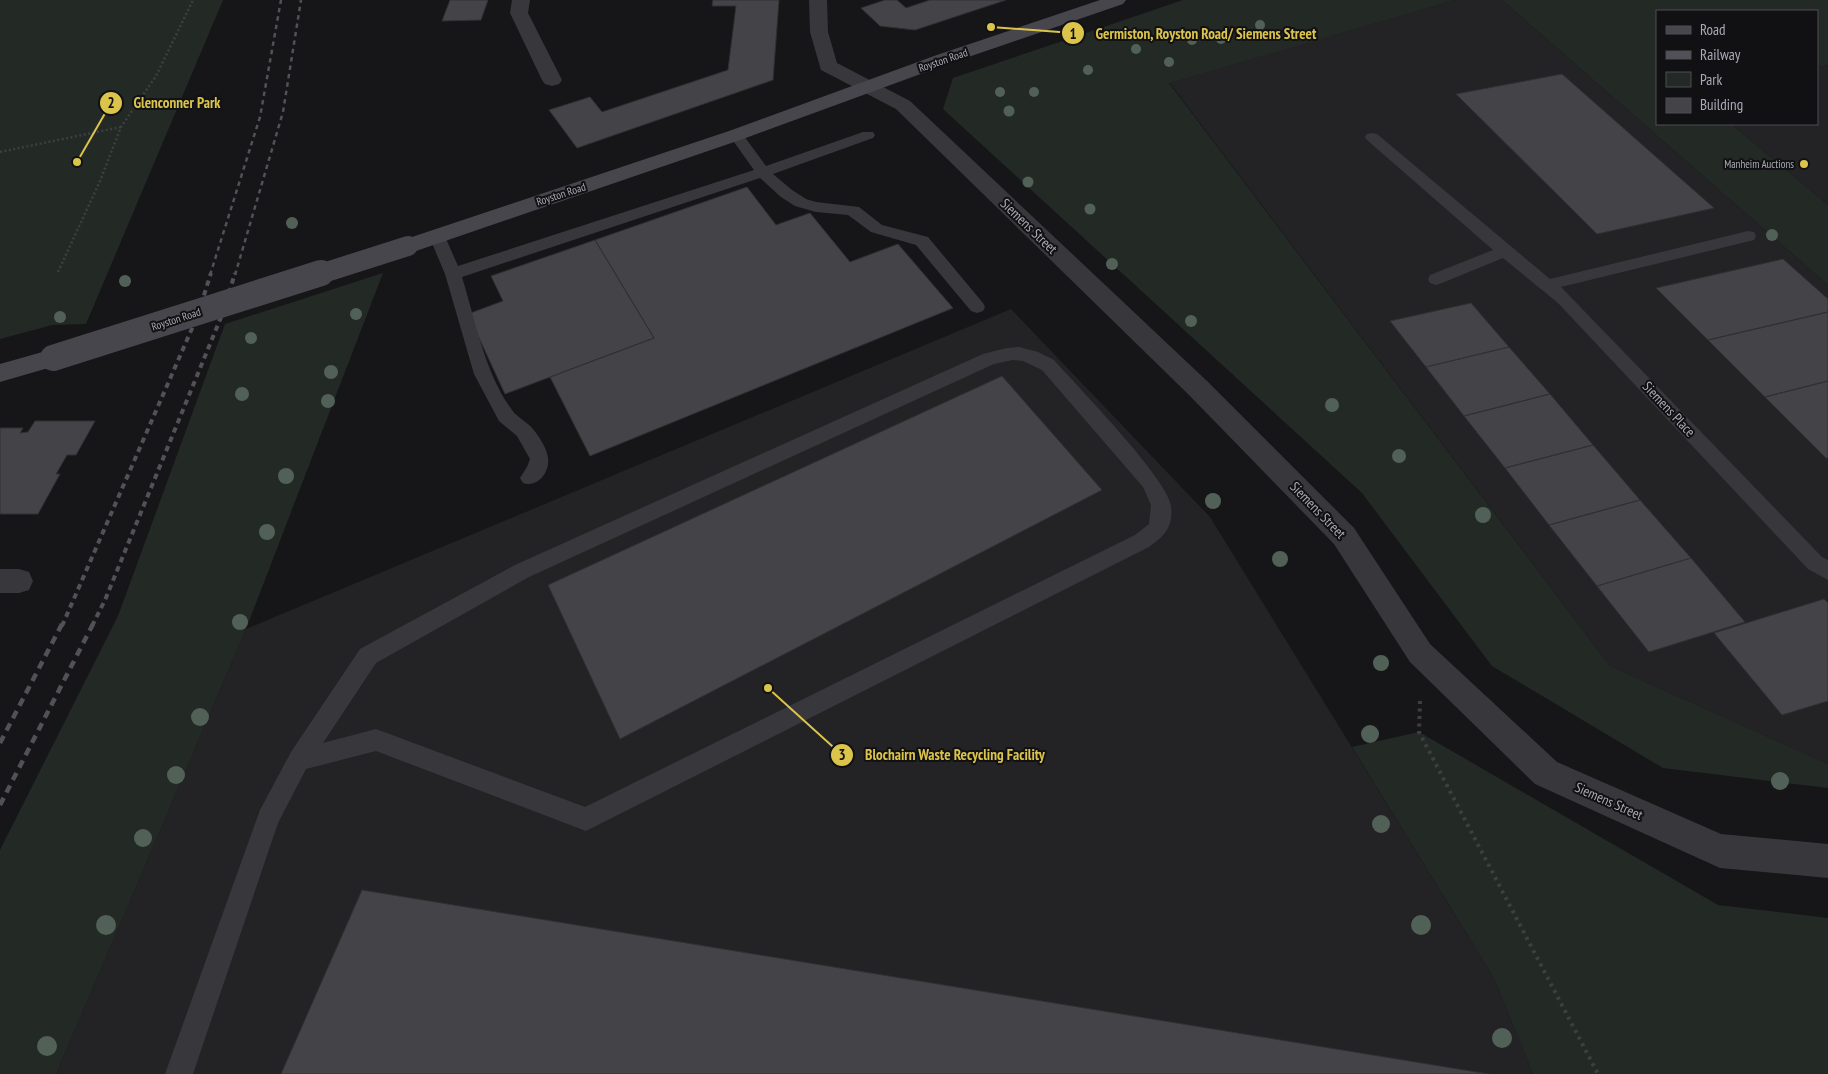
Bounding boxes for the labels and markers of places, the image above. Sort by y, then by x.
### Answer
callout: Germiston, Royston Road/ Siemens Street [1060,18,1327,48]
callout: Glenconner Park [99,88,231,118]
place label: Manheim Auctions [1724,157,1794,171]
marker: Manheim Auctions [1798,158,1810,170]
callout: Blochairn Waste Recycling Facility [830,740,1055,770]

